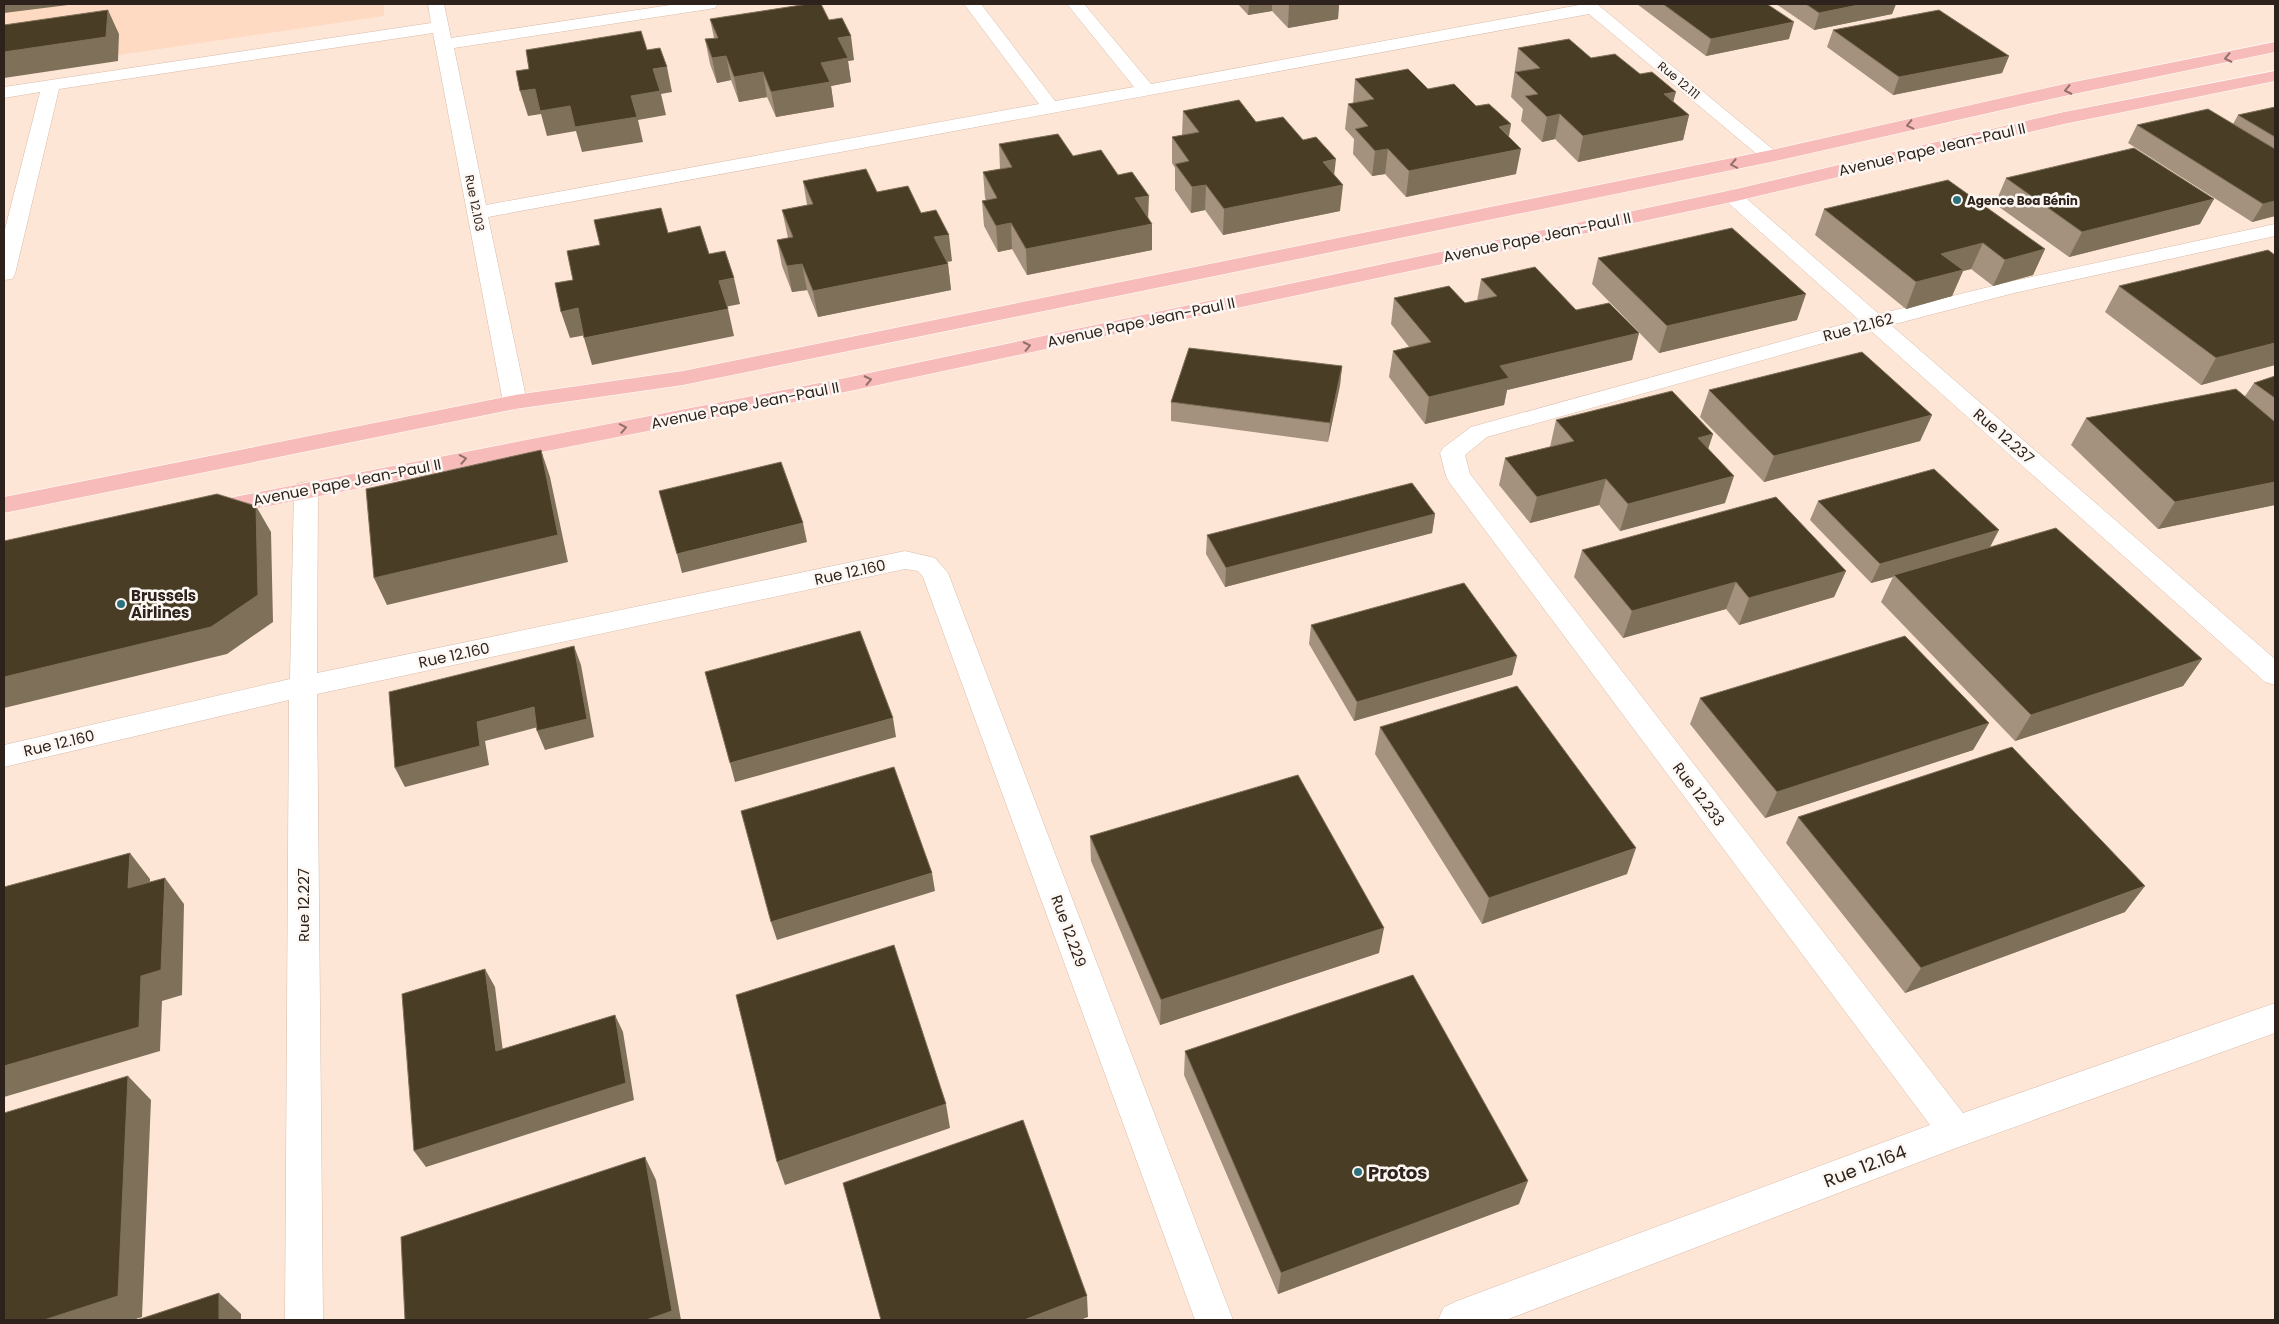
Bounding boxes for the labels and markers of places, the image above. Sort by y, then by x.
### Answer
place label: Agence Boa Bénin [1967,192,2078,209]
marker: Agence Boa Bénin [1951,194,1963,206]
place label: Brussels Airlines [131,585,196,623]
marker: Brussels Airlines [115,598,127,610]
place label: Protos [1368,1160,1427,1185]
marker: Protos [1352,1166,1364,1178]

